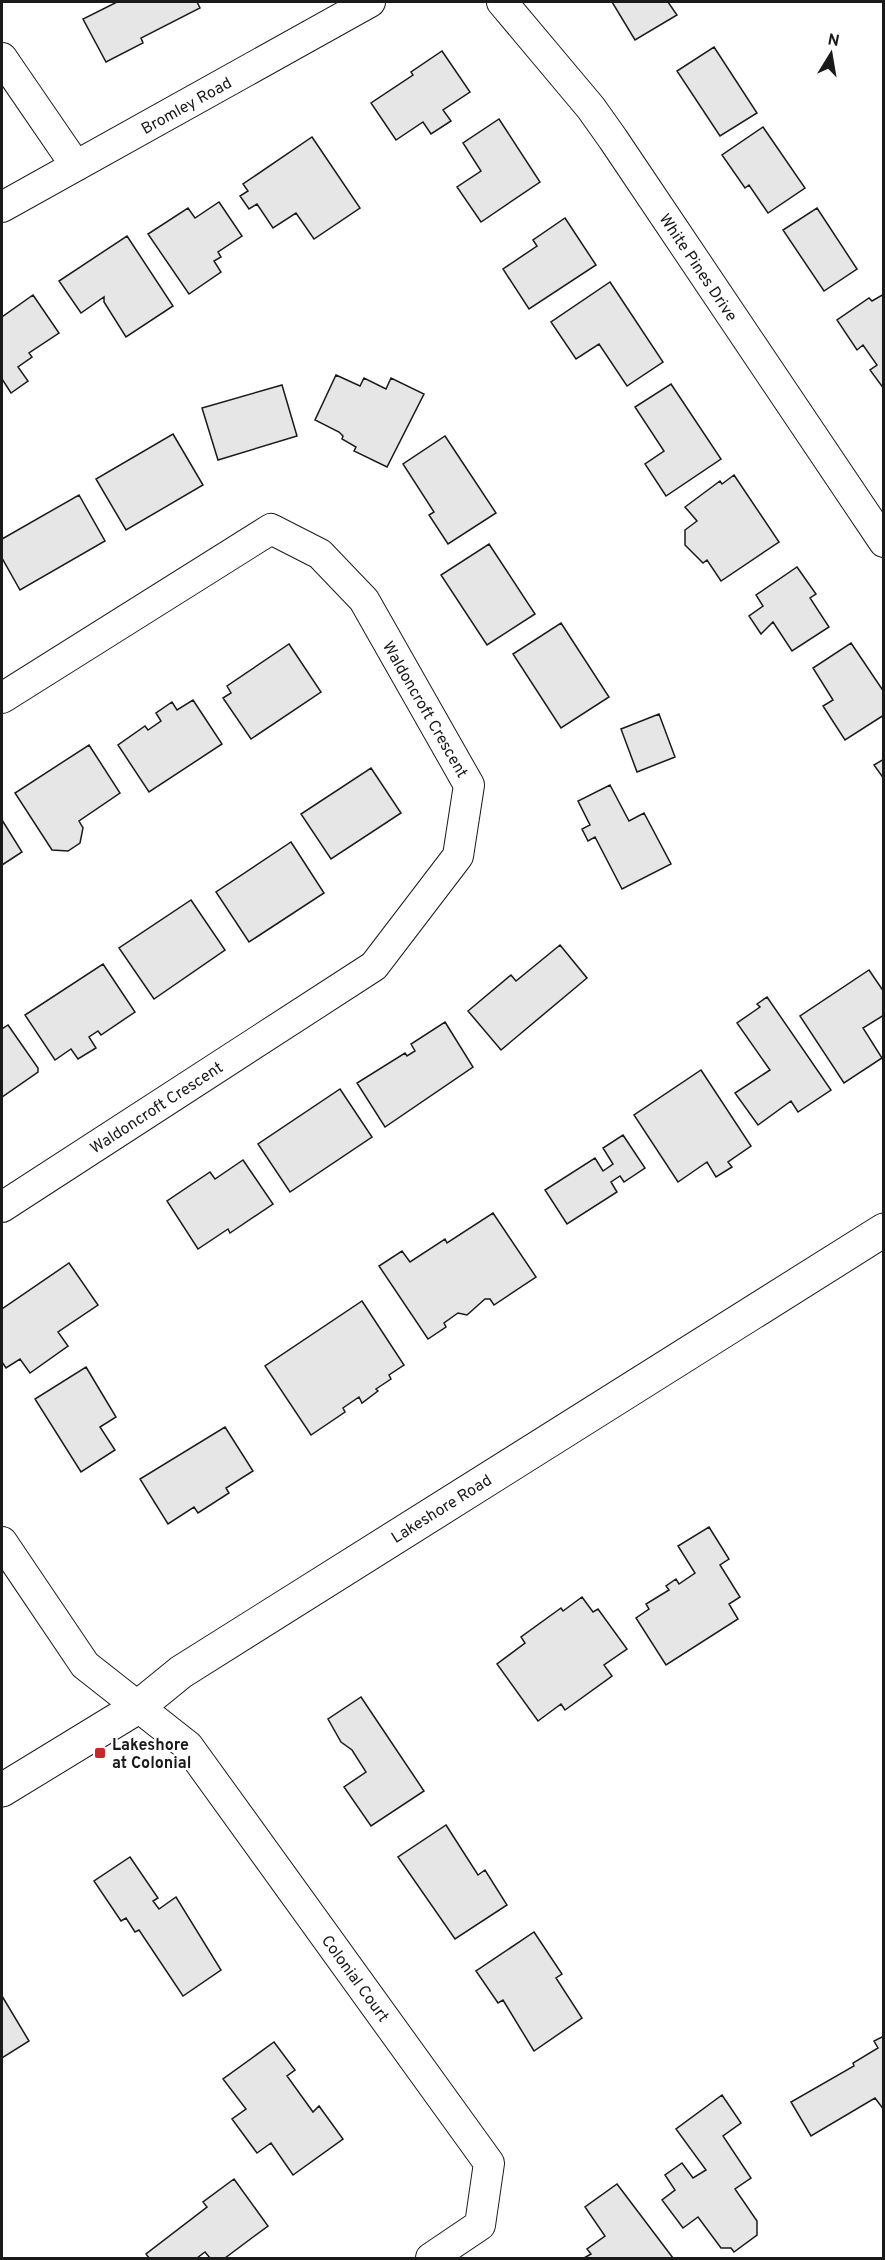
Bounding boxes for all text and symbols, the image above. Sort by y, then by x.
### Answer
north arrow [801,24,861,84]
text: N [826,30,841,52]
street label: Bromley Road [138,74,236,140]
street label: White Pines Drive [654,210,741,326]
street label: Waldoncroft Crescent [377,638,472,782]
street label: Waldoncroft Crescent [87,1058,227,1159]
street label: Lakeshore Road [388,1471,496,1549]
place label: Lakeshore at Colonial [112,1736,191,1774]
marker: Lakeshore at Colonial [93,1746,107,1760]
street label: Colonial Court [316,1932,393,2027]

